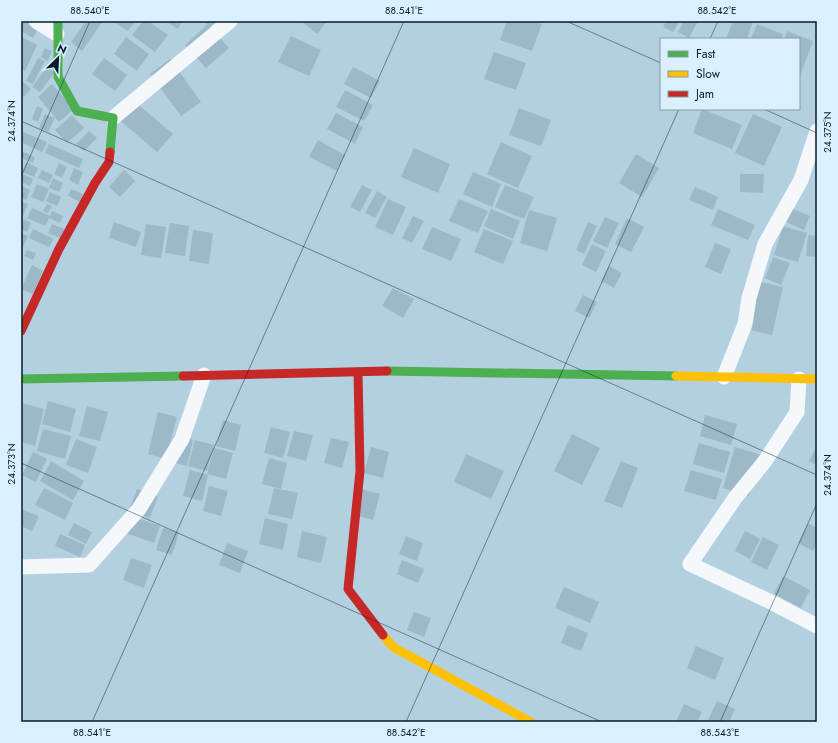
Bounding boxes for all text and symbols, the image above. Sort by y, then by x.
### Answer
text: 88.540°E [70,3,110,18]
text: 88.541°E [385,3,423,18]
text: 88.542°E [697,3,737,18]
north arrow [38,38,78,78]
legend [660,38,800,110]
text: N [55,40,69,58]
text: Fast [696,45,715,63]
text: Slow [696,65,721,83]
text: Jam [694,85,714,103]
text: 24.374°N [4,100,19,142]
text: 24.375°N [820,111,835,153]
text: 24.373°N [4,443,19,485]
text: 24.374°N [820,454,835,496]
text: 88.541°E [73,725,111,740]
text: 88.542°E [386,725,426,740]
text: 88.543°E [701,725,739,740]

